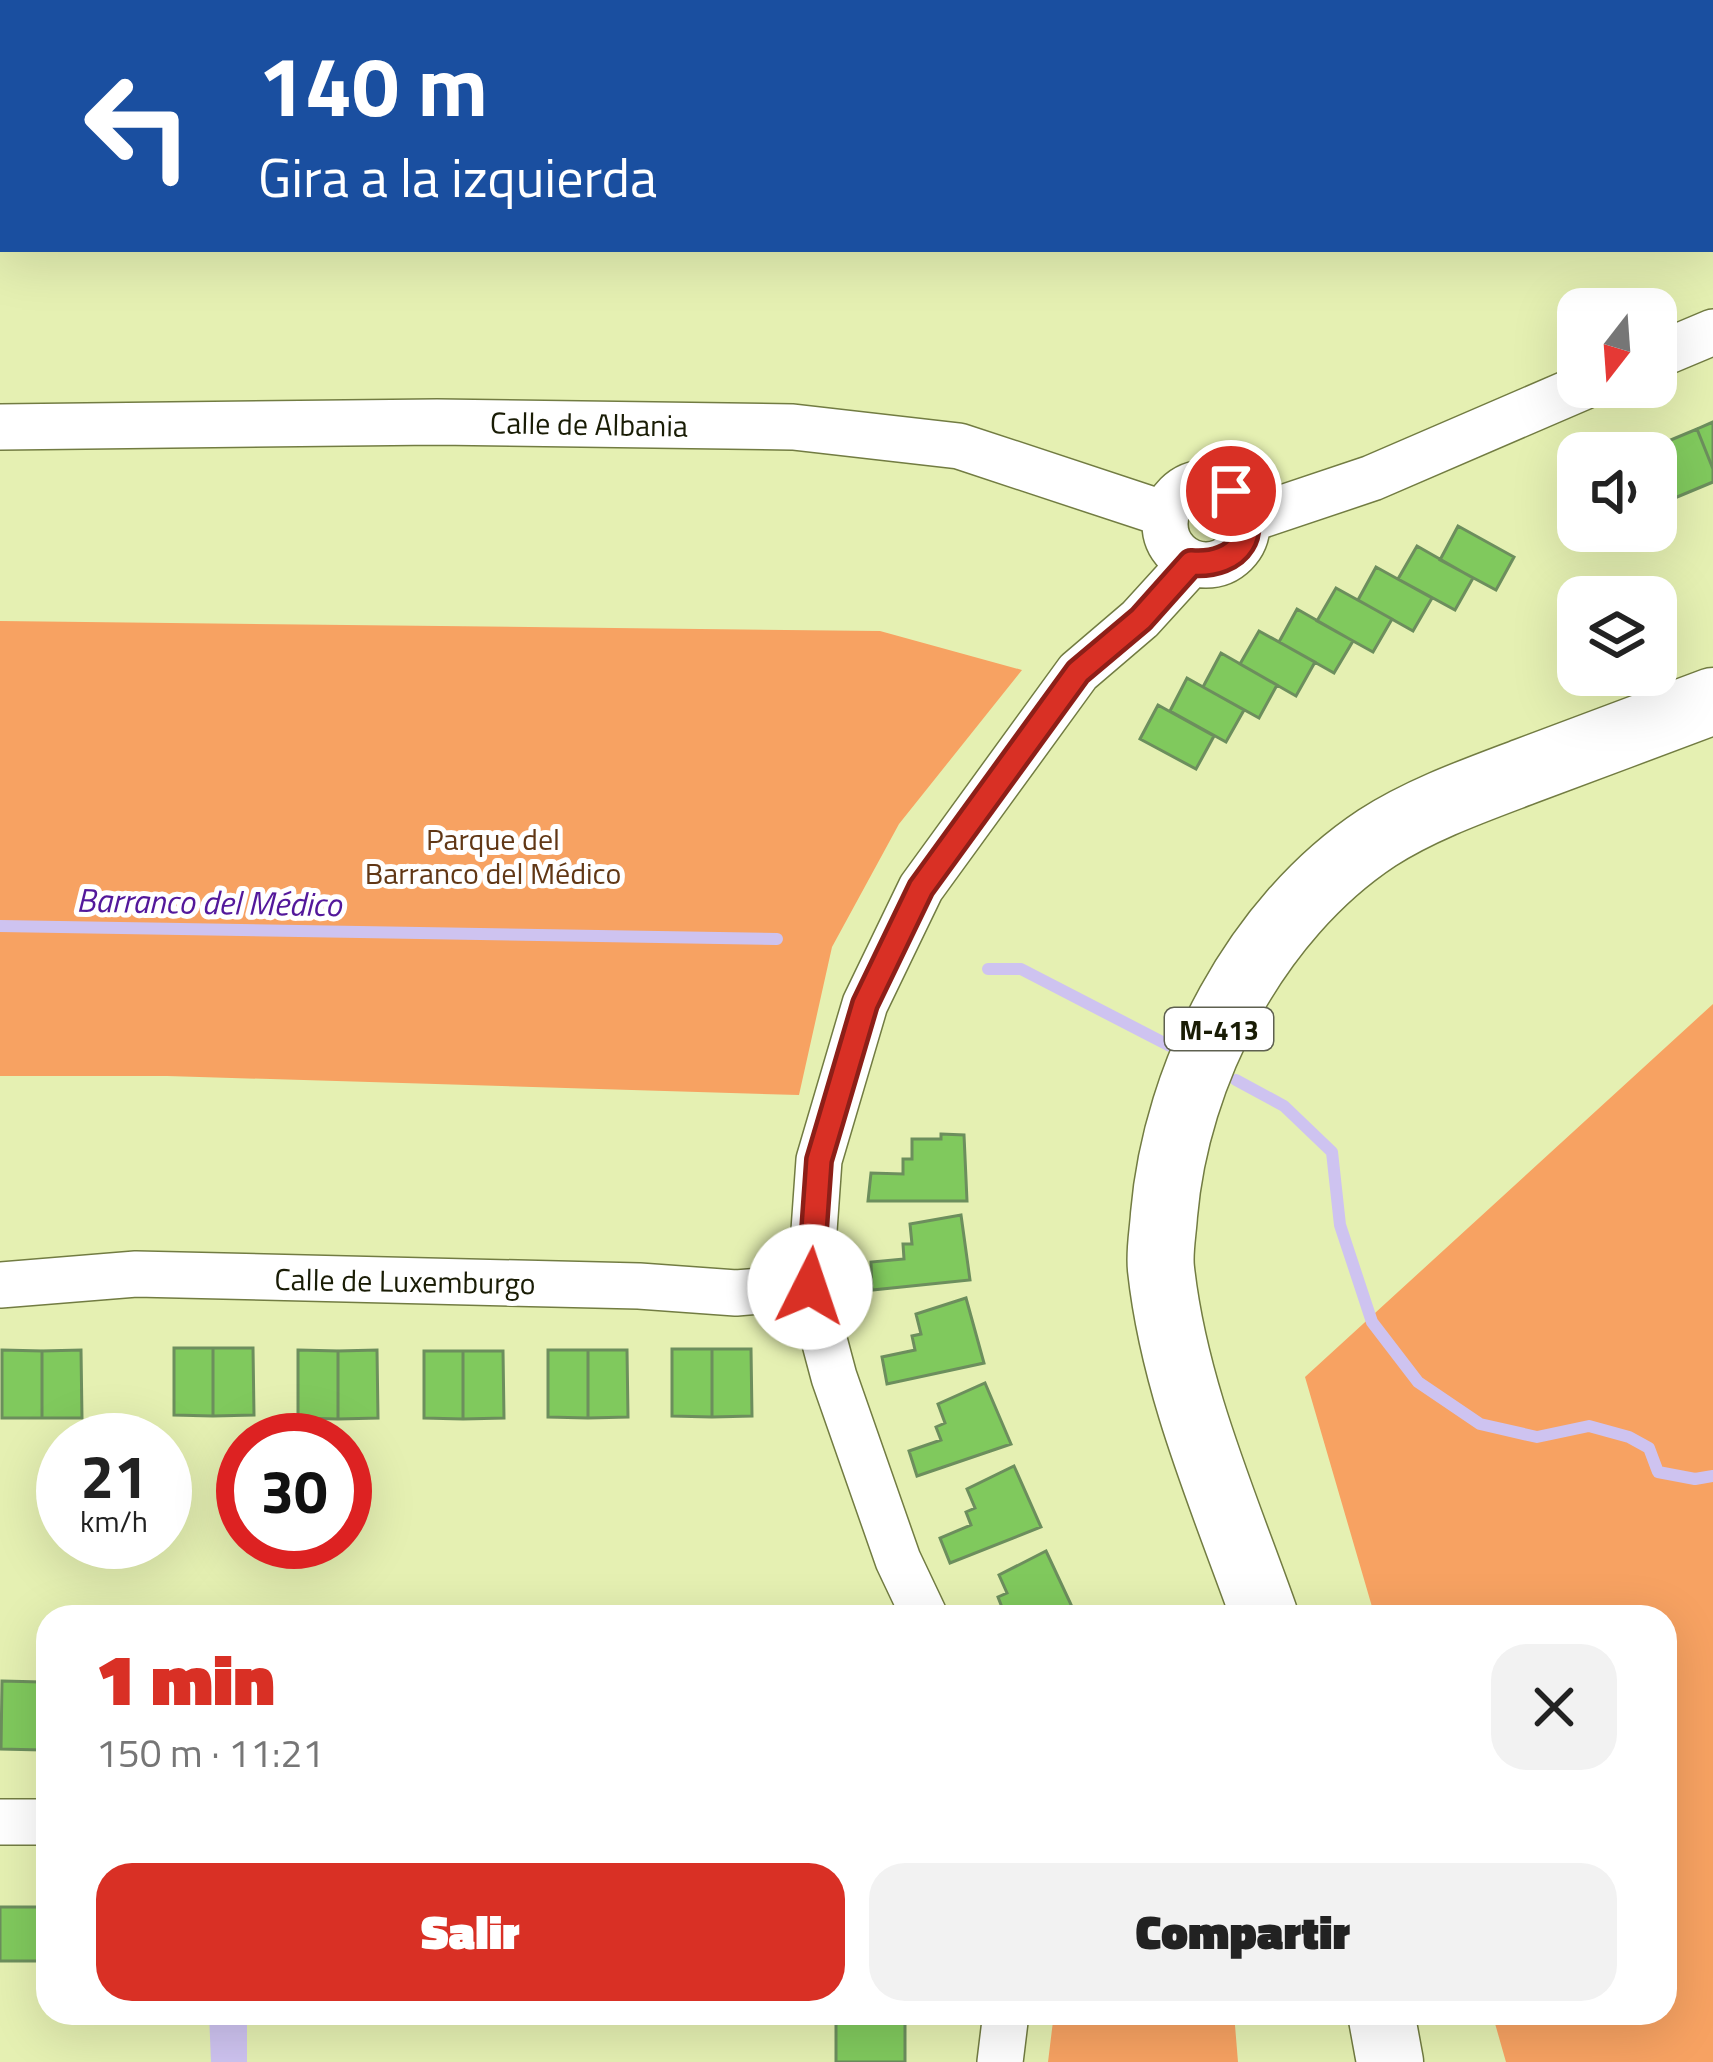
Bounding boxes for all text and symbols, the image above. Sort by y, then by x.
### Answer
text: 140 m [258,21,488,149]
icon: left [60,48,216,204]
text: Gira a la izquierda [258,136,657,218]
north arrow [1557,288,1677,408]
map controls [1557,288,1677,696]
street label: Calle de Albania [490,399,688,449]
button: sound [1557,432,1677,552]
pin [1180,440,1282,542]
icon: arrive [1198,458,1264,524]
button: layers [1557,576,1677,696]
park label: Parque del Barranco del Médico [365,816,621,896]
water label: Barranco del Médico [76,875,344,929]
road number: M-413 [1165,1008,1273,1050]
position arrow [747,1224,873,1350]
street label: Calle de Luxemburgo [274,1256,536,1306]
speed limit sign: 30 [216,1413,372,1569]
text: 21 [80,1430,148,1521]
text: km/h [80,1498,148,1544]
text: 1 min [96,1623,275,1733]
button: close [1491,1644,1617,1770]
text: 150 m · 11:21 [96,1723,324,1782]
button: Salir [96,1863,845,2001]
button: Compartir [869,1863,1617,2001]

